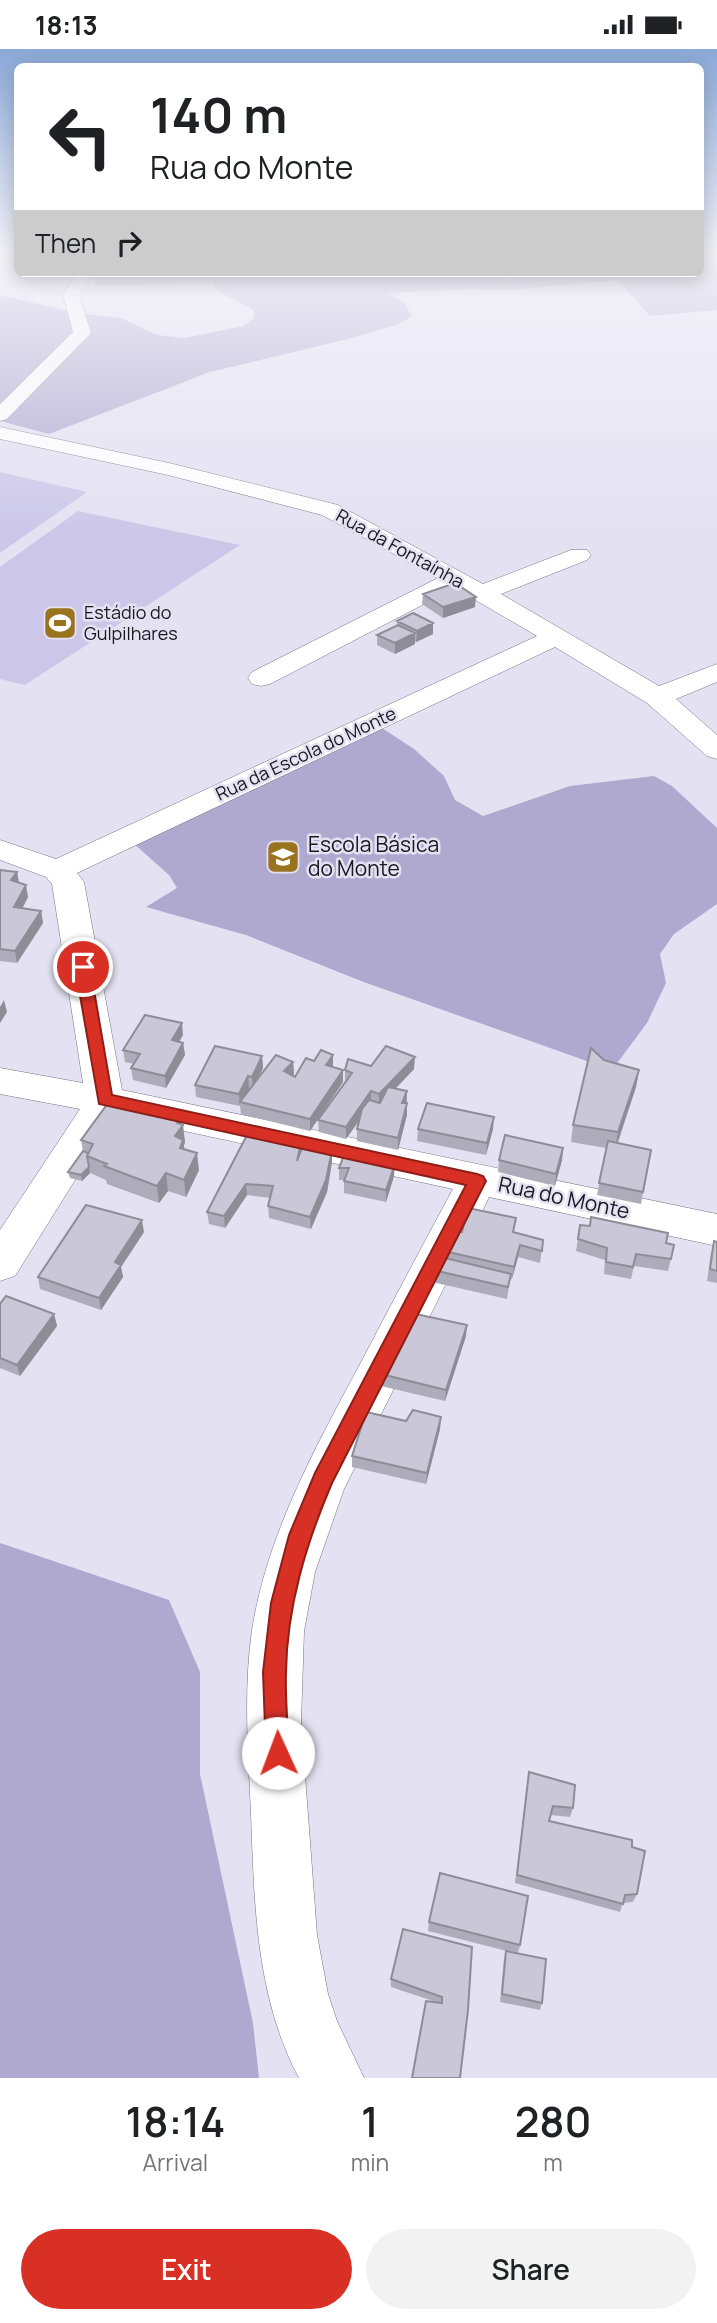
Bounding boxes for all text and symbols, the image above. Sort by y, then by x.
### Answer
text: 18:13 [35,7,98,43]
text: 140 m [150,81,287,148]
icon: left [35,91,126,182]
text: Rua do Monte [150,145,353,189]
icon: right [110,224,148,262]
text: Then [35,225,96,261]
street label: Rua da Fontaínha [332,503,469,593]
place label: Estádio do Gulpilhares [84,600,178,645]
sports icon: Estádio do Gulpilhares [41,604,79,642]
street label: Rua da Escola do Monte [211,701,400,805]
place label: Escola Básica do Monte [308,830,439,882]
school or university icon: Escola Básica do Monte [264,838,302,876]
pin [53,937,113,997]
icon: arrive [64,948,102,986]
street label: Rua do Monte [496,1169,632,1225]
position arrow [241,1716,315,1790]
text: 18:14 [125,2092,225,2150]
text: 1 [361,2092,379,2150]
text: 280 [515,2092,592,2150]
text: Arrival [143,2146,208,2178]
text: min [351,2146,389,2178]
text: m [543,2146,563,2178]
button: Exit [21,2229,352,2309]
button: Share [366,2229,696,2309]

